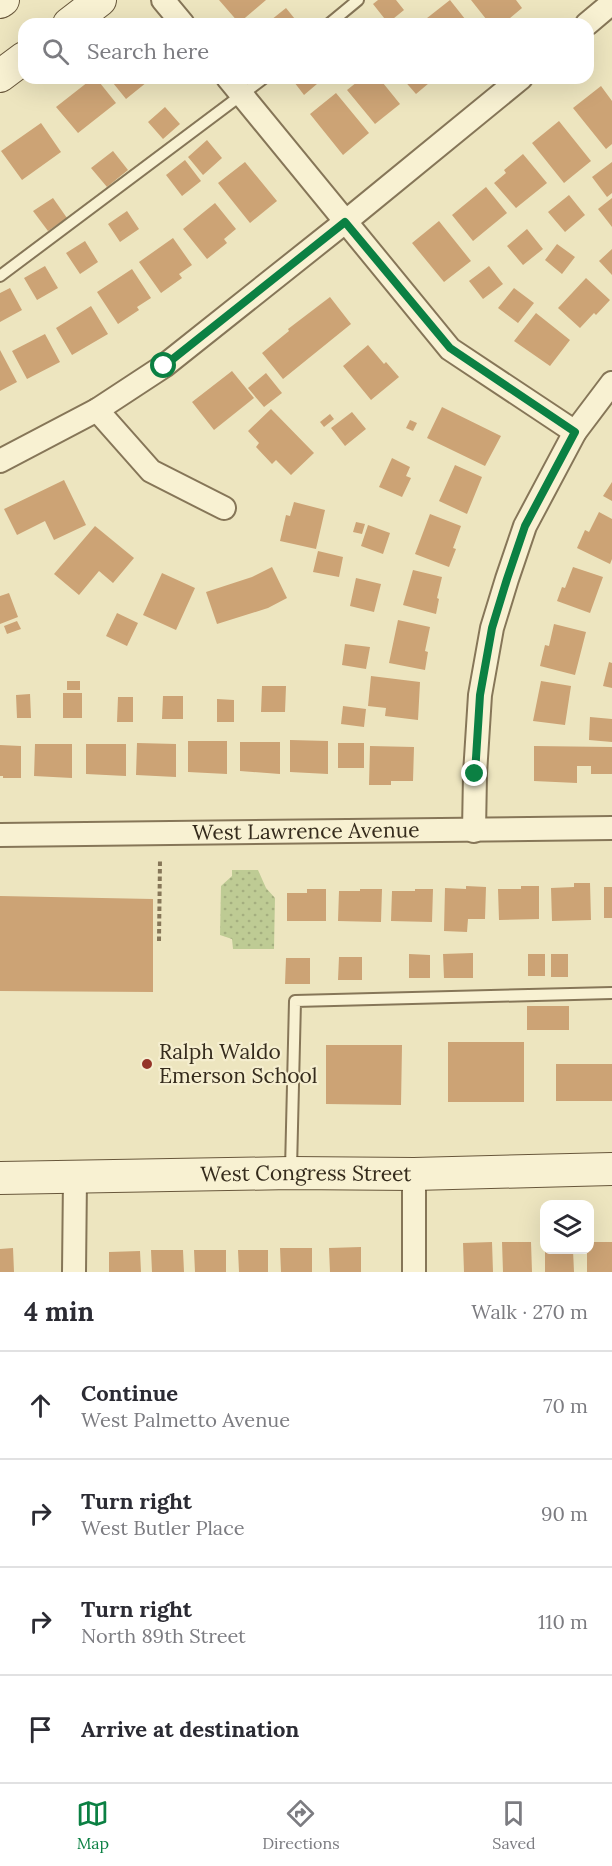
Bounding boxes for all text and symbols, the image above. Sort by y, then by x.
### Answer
search box [18,18,594,84]
icon: search [39,35,72,68]
text: Search here [87,37,209,65]
route start [150,352,176,378]
route end [461,760,487,786]
street label: West Lawrence Avenue [192,816,420,846]
place label: Ralph Waldo Emerson School [159,1038,318,1089]
marker: Ralph Waldo Emerson School [140,1057,154,1071]
street label: West Congress Street [200,1159,413,1188]
map controls [540,1200,594,1254]
button: layers [540,1200,594,1254]
text: 4 min [24,1295,94,1328]
text: Walk · 270 m [471,1299,588,1324]
text: Continue [81,1379,178,1407]
icon: ahead [24,1389,57,1422]
text: 70 m [543,1393,588,1418]
text: West Palmetto Avenue [81,1407,290,1432]
text: Turn right [81,1487,192,1515]
icon: right [24,1497,57,1530]
text: 90 m [541,1501,588,1526]
text: West Butler Place [81,1515,245,1540]
text: Turn right [81,1595,192,1623]
icon: right [24,1605,57,1638]
text: 110 m [538,1609,588,1634]
text: North 89th Street [81,1623,246,1648]
icon: arrive [24,1713,57,1746]
text: Arrive at destination [81,1715,299,1743]
tab: Map [76,1797,109,1853]
tab: Directions [262,1797,340,1853]
tab: Saved [492,1797,536,1853]

